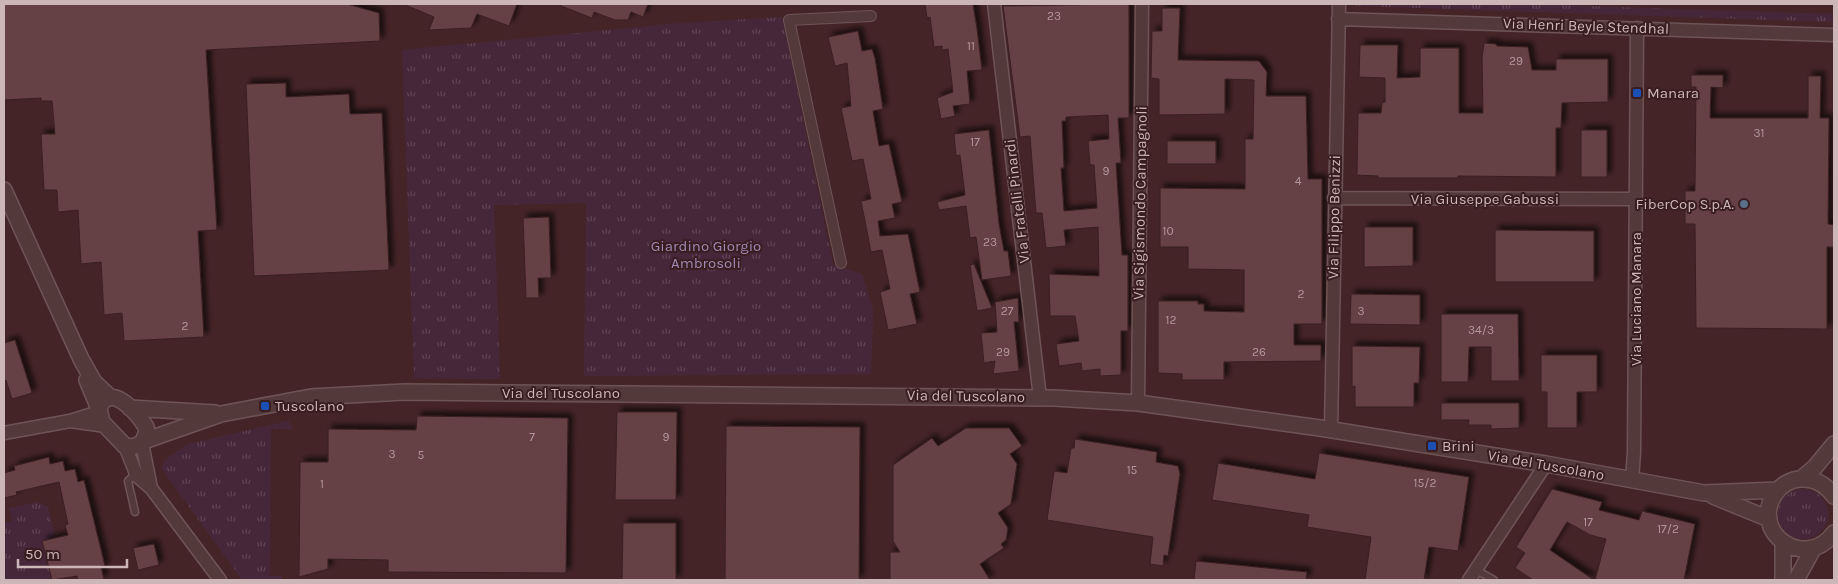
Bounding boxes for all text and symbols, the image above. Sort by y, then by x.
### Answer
house number: 23 [1047,9,1061,23]
street label: Via Henri Beyle Stendhal [1503,14,1669,38]
house number: 11 [967,39,975,53]
house number: 29 [1509,54,1523,68]
place label: Manara [1647,84,1699,102]
marker: Manara [1631,87,1643,99]
street label: Via Sigismondo Campagnoli [1129,106,1151,300]
house number: 31 [1753,126,1765,140]
house number: 17 [970,135,980,149]
street label: Via Fratelli Pinardi [1000,138,1034,264]
street label: Via Filippo Benizzi [1324,155,1344,279]
house number: 9 [1103,164,1110,178]
house number: 4 [1295,174,1302,188]
street label: Via Giuseppe Gabussi [1411,190,1559,208]
place label: FiberCop S.p.A. [1635,195,1734,213]
marker: FiberCop S.p.A. [1738,198,1750,210]
house number: 10 [1162,224,1174,238]
street label: Via Luciano Manara [1627,232,1645,366]
house number: 23 [983,235,997,249]
park label: Giardino Giorgio Ambrosoli [651,237,761,272]
house number: 2 [1298,287,1305,301]
house number: 27 [1001,304,1014,318]
house number: 3 [1357,304,1365,318]
house number: 12 [1166,313,1177,327]
house number: 2 [182,319,189,333]
house number: 34/3 [1468,323,1494,337]
house number: 29 [996,345,1010,359]
house number: 26 [1252,345,1266,359]
street label: Via del Tuscolano [502,384,620,402]
street label: Via del Tuscolano [907,386,1025,406]
place label: Tuscolano [275,397,344,415]
marker: Tuscolano [259,400,271,412]
house number: 7 [529,430,535,444]
house number: 9 [663,430,670,444]
place label: Brini [1442,437,1475,455]
marker: Brini [1426,440,1438,452]
street label: Via del Tuscolano [1486,446,1606,484]
house number: 3 [388,447,396,461]
house number: 5 [418,448,425,462]
house number: 15 [1127,463,1138,477]
house number: 15/2 [1414,476,1436,490]
house number: 1 [320,477,324,491]
house number: 17 [1583,515,1593,529]
house number: 17/2 [1657,522,1679,536]
scale bar [18,536,126,568]
text: 50 m [25,545,60,563]

